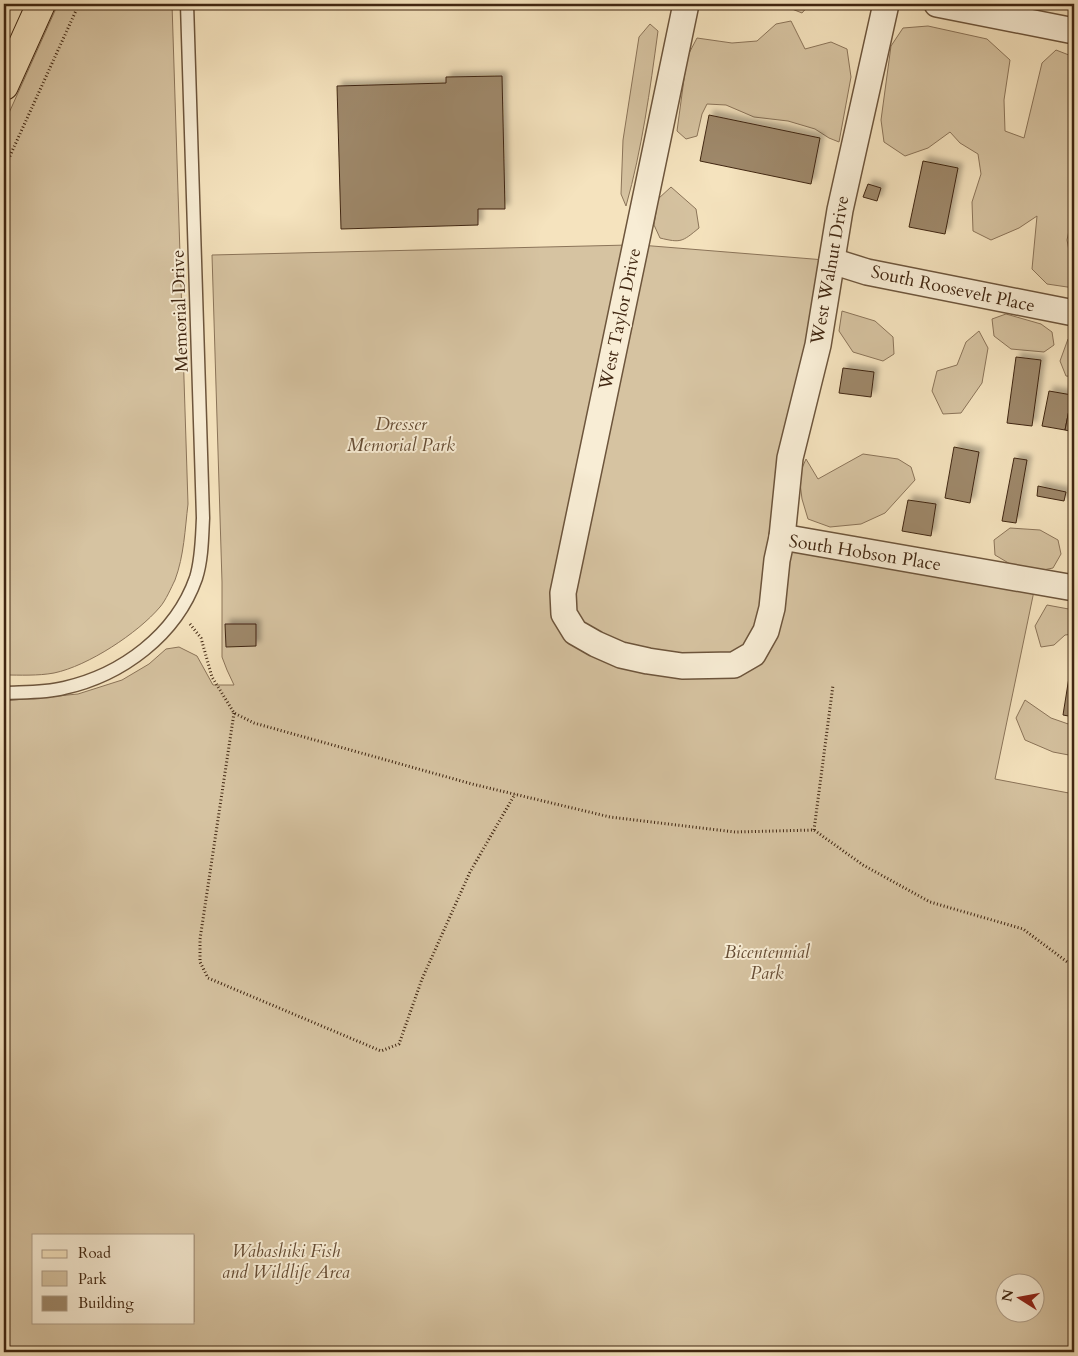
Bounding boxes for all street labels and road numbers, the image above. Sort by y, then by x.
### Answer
street label: West Walnut Drive [804,193,855,348]
street label: West Taylor Drive [593,246,647,393]
street label: Memorial Drive [165,249,195,373]
street label: South Roosevelt Place [869,259,1037,319]
street label: South Hobson Place [787,529,943,577]

